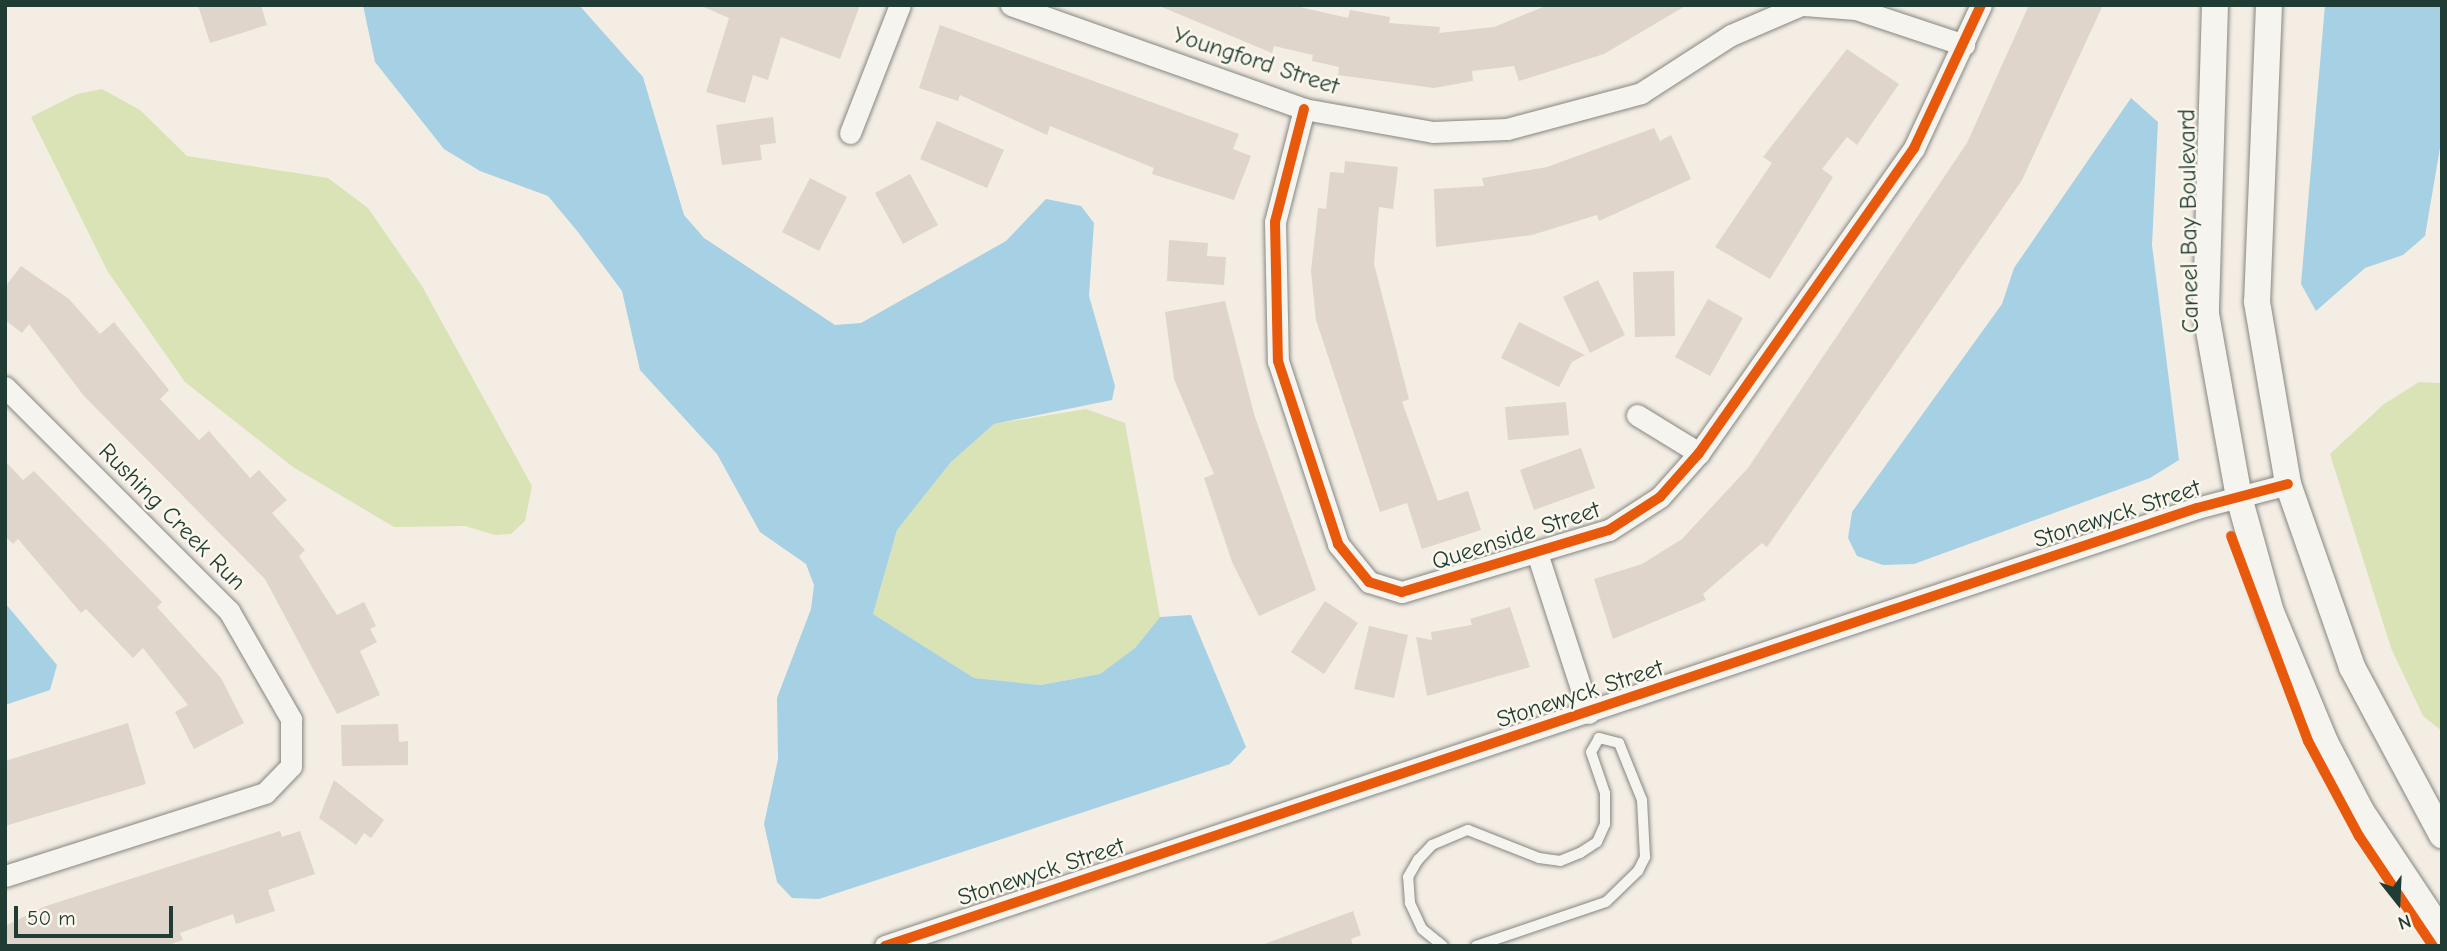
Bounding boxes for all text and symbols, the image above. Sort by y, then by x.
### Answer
street label: Youngford Street [1170,21,1342,101]
street label: Caneel Bay Boulevard [2173,109,2205,333]
street label: Rushing Creek Run [92,437,252,597]
street label: Stonewyck Street [2030,474,2204,554]
street label: Queenside Street [1428,495,1604,577]
street label: Stonewyck Street [1493,654,1667,734]
street label: Stonewyck Street [954,832,1128,912]
north arrow [2363,867,2433,937]
scale bar [18,892,177,936]
text: 50 m [27,906,76,930]
text: N [2395,910,2414,934]

